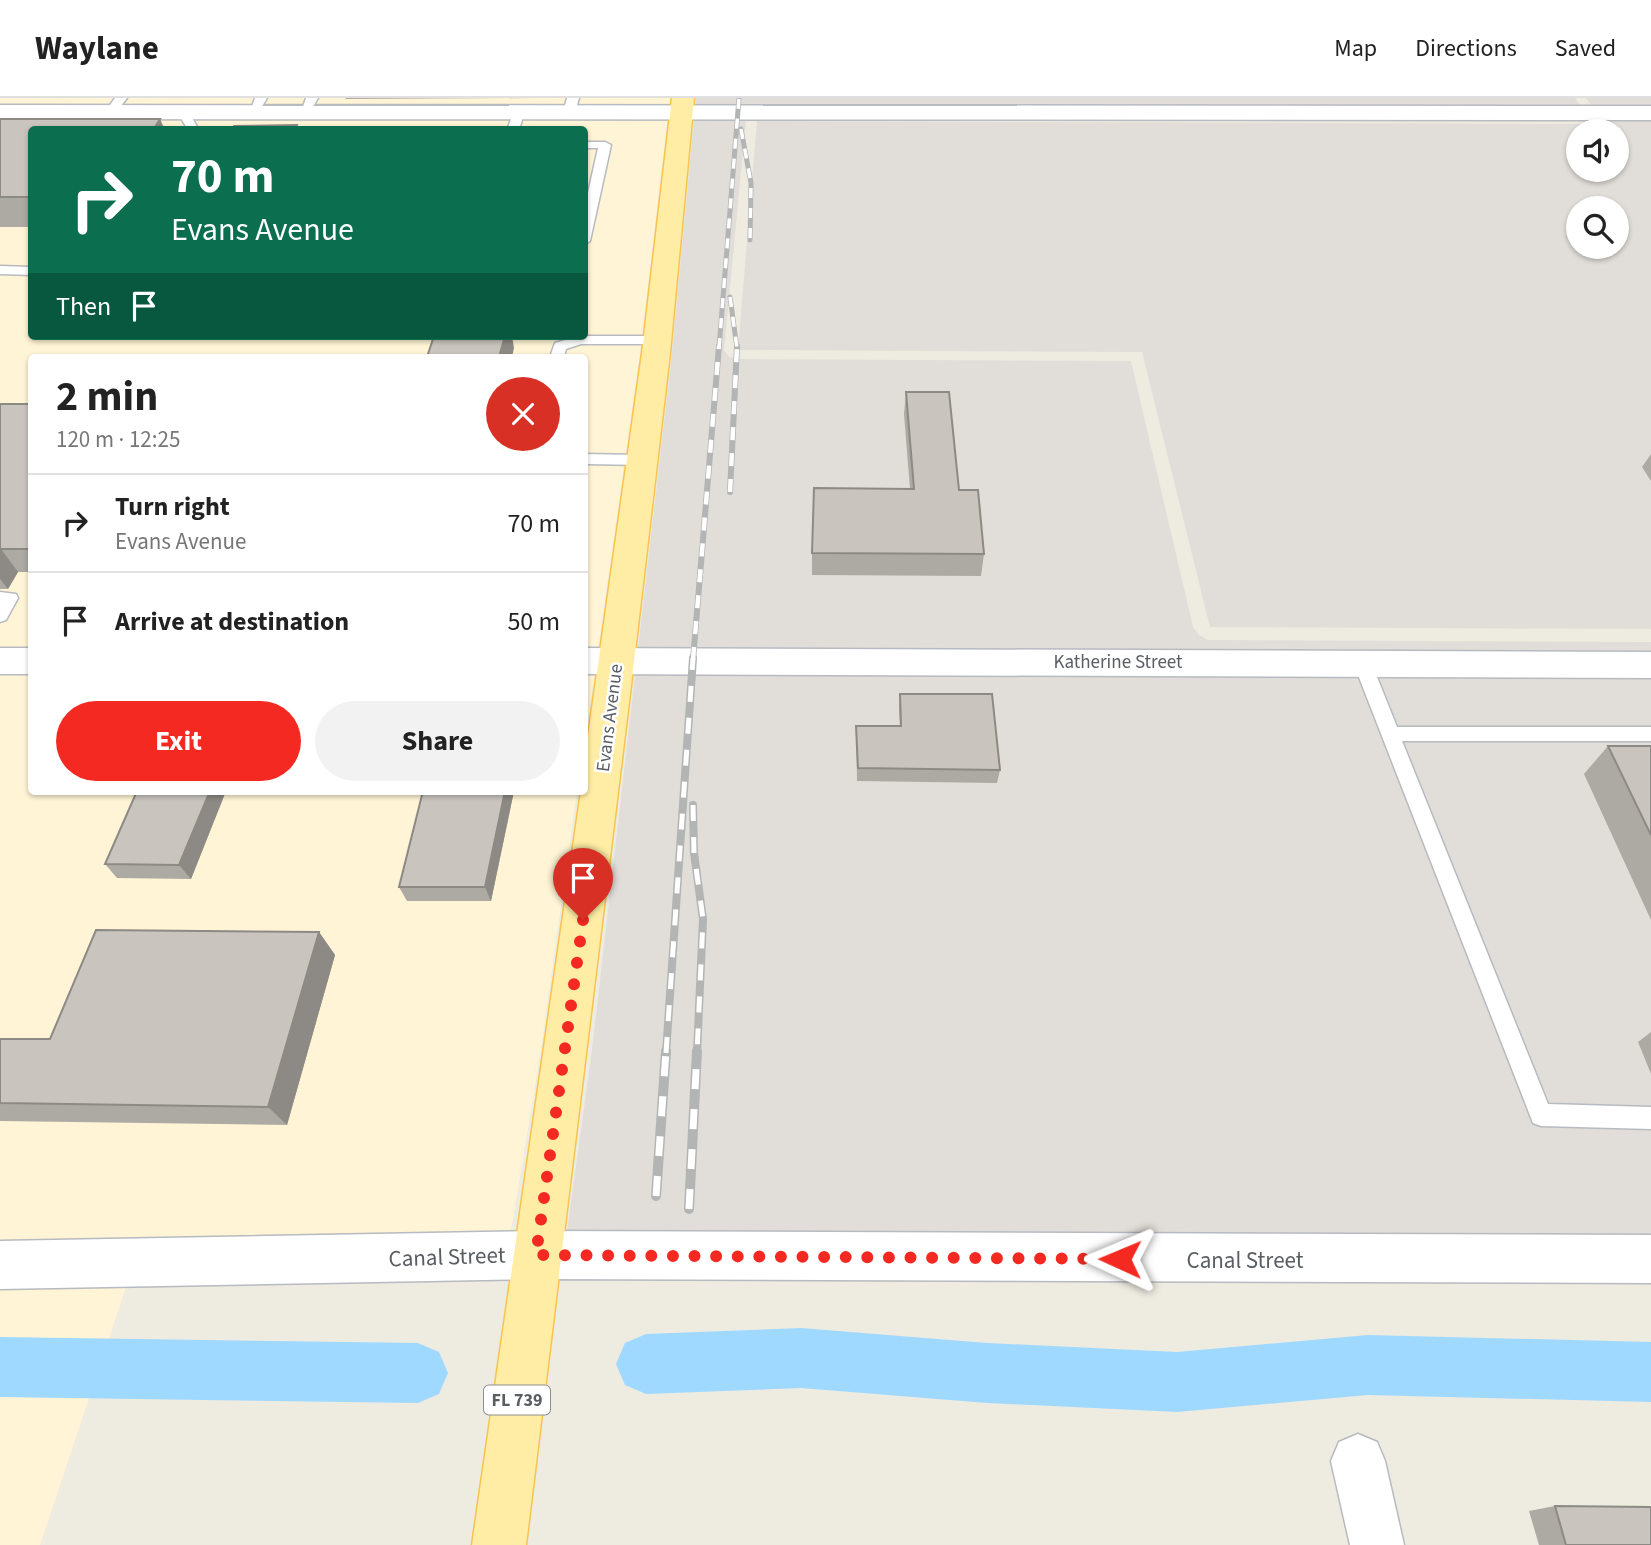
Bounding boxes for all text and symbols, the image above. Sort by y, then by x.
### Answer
text: Waylane [35,25,159,72]
text: Map [1334,31,1377,66]
text: Directions [1415,31,1517,66]
text: Saved [1555,31,1616,66]
map controls [1566,119,1629,259]
button: sound [1566,119,1629,182]
text: 70 m [171,142,275,212]
icon: right [56,154,147,245]
button: search [1566,196,1629,259]
text: Evans Avenue [171,207,354,253]
icon: arrive [125,287,163,325]
text: Then [56,288,111,325]
text: 2 min [56,367,158,427]
button: close [486,377,560,451]
text: 120 m · 12:25 [56,423,180,456]
text: Turn right [115,488,230,525]
icon: right [56,504,94,542]
text: 70 m [507,505,560,542]
text: Evans Avenue [115,525,246,558]
icon: arrive [56,602,94,640]
text: Arrive at destination [115,603,349,640]
text: 50 m [507,603,560,640]
street label: Katherine Street [1054,649,1183,676]
street label: Evans Avenue [590,662,630,774]
button: Exit [56,701,301,781]
button: Share [315,701,560,781]
pin [553,848,613,920]
icon: arrive [564,859,602,897]
position arrow [1083,1222,1157,1296]
street label: Canal Street [388,1238,506,1276]
street label: Canal Street [1187,1244,1304,1277]
road number: FL 739 [484,1386,550,1414]

